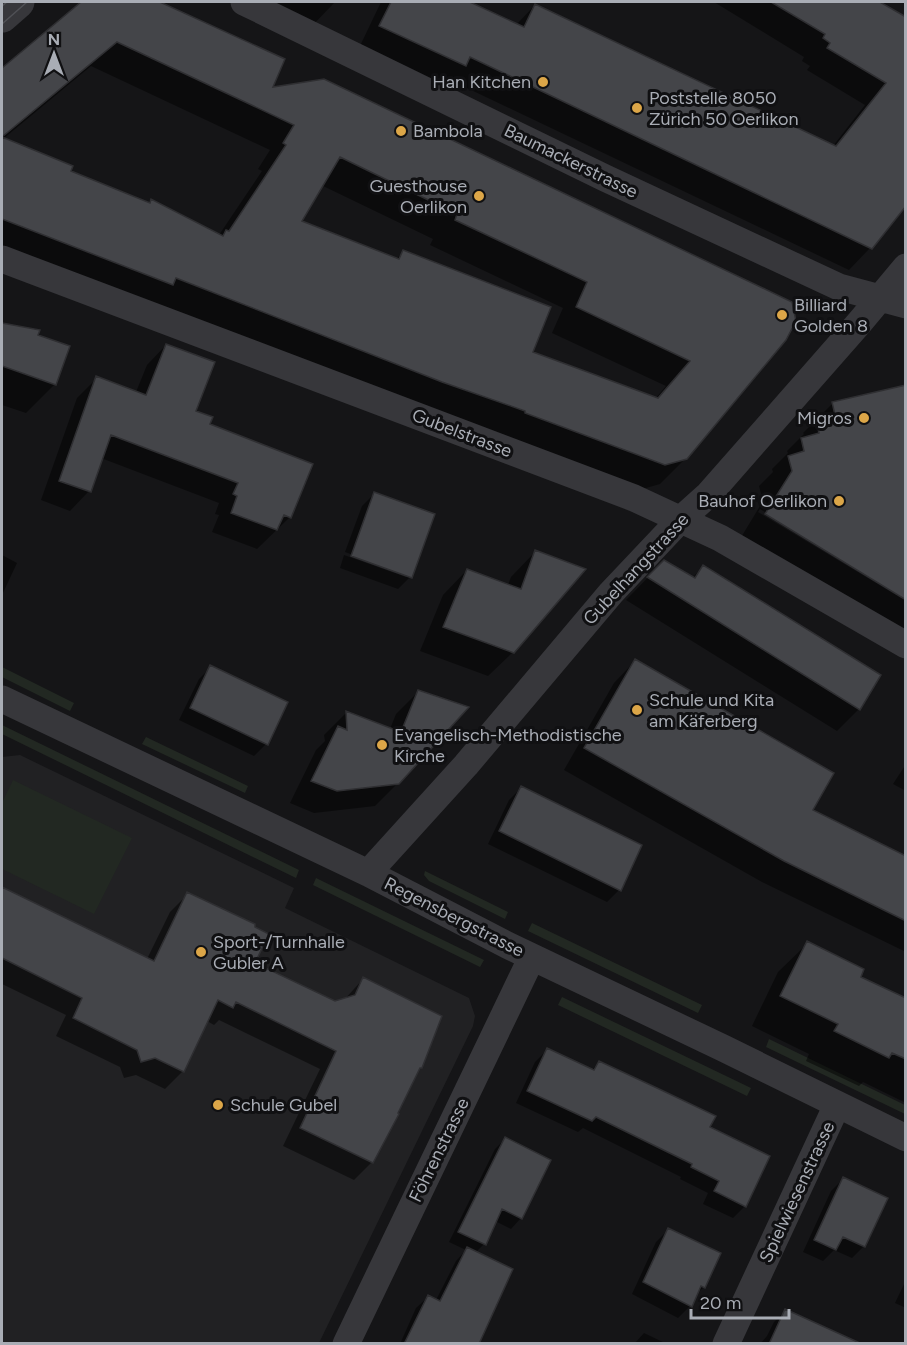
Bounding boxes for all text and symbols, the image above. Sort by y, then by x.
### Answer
north arrow [24,24,84,84]
text: N [48,30,60,49]
place label: Han Kitchen [432,71,531,93]
marker: Han Kitchen [536,75,550,89]
place label: Poststelle 8050 Zürich 50 Oerlikon [649,87,798,130]
marker: Poststelle 8050 Zürich 50 Oerlikon [630,101,644,115]
street label: Baumackerstrasse [501,119,642,203]
place label: Bambola [413,120,483,142]
marker: Bambola [394,124,408,138]
place label: Guesthouse Oerlikon [370,175,467,218]
marker: Guesthouse Oerlikon [472,189,486,203]
place label: Billiard Golden 8 [794,294,868,337]
marker: Billiard Golden 8 [775,308,789,322]
street label: Gubelstrasse [409,404,515,462]
place label: Migros [797,407,852,429]
marker: Migros [857,411,871,425]
place label: Bauhof Oerlikon [698,490,827,512]
marker: Bauhof Oerlikon [832,494,846,508]
street label: Gubelhangstrasse [579,508,694,630]
place label: Schule und Kita am Käferberg [649,689,774,732]
marker: Schule und Kita am Käferberg [630,703,644,717]
place label: Evangelisch-Methodistische Kirche [394,724,622,767]
marker: Evangelisch-Methodistische Kirche [375,738,389,752]
street label: Regensbergstrasse [380,872,528,962]
place label: Sport-/Turnhalle Gubler A [213,931,345,974]
marker: Sport-/Turnhalle Gubler A [194,945,208,959]
place label: Schule Gubel [230,1094,337,1116]
street label: Föhrenstrasse [404,1094,474,1206]
marker: Schule Gubel [211,1098,225,1112]
street label: Spielwiesenstrasse [755,1118,839,1266]
scale bar [691,1282,788,1320]
text: 20 m [700,1292,741,1314]

